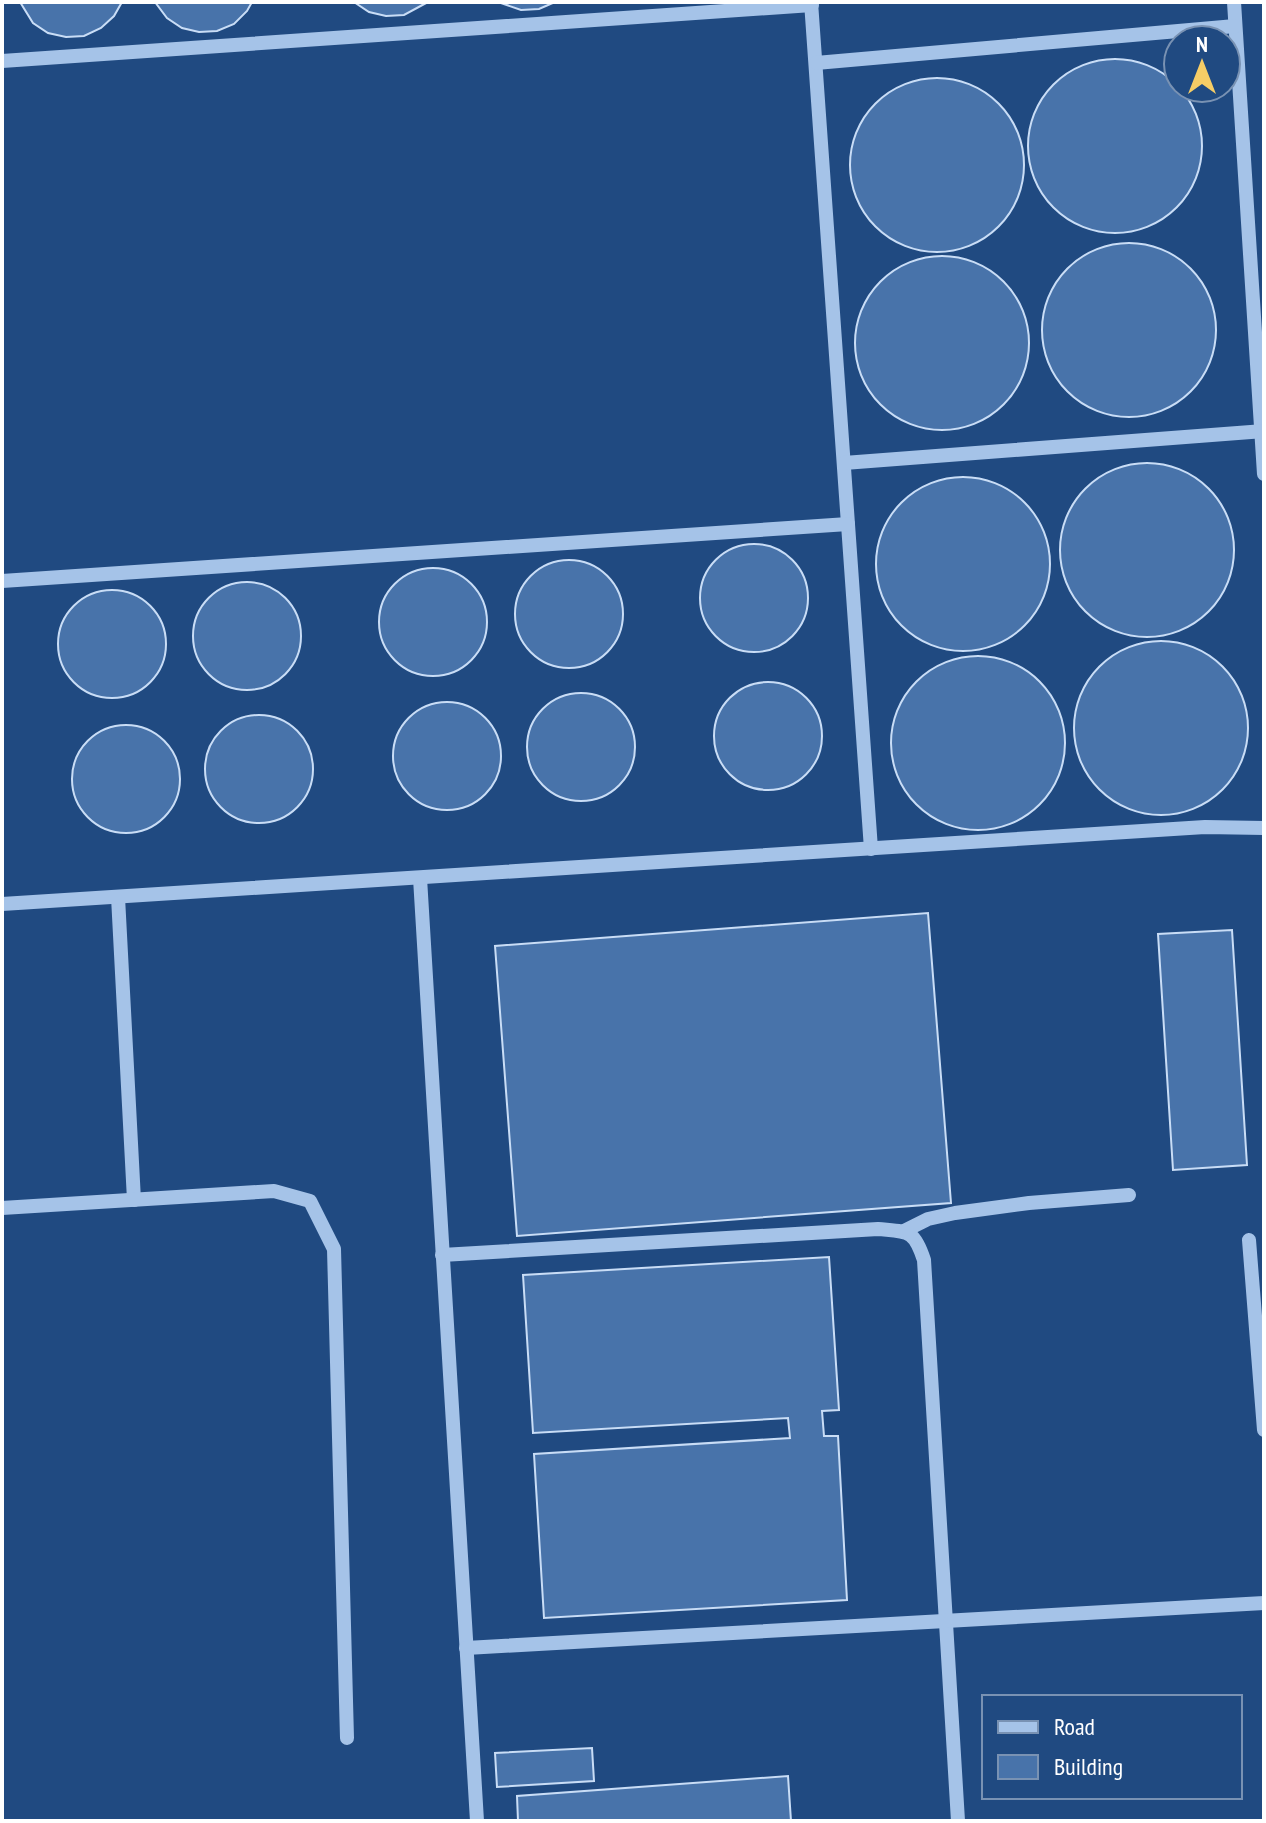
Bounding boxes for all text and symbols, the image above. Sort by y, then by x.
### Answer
north arrow [1162,24,1242,104]
text: N [1196,30,1208,58]
legend [982,1695,1242,1799]
text: Road [1054,1711,1095,1742]
text: Building [1054,1751,1123,1782]

